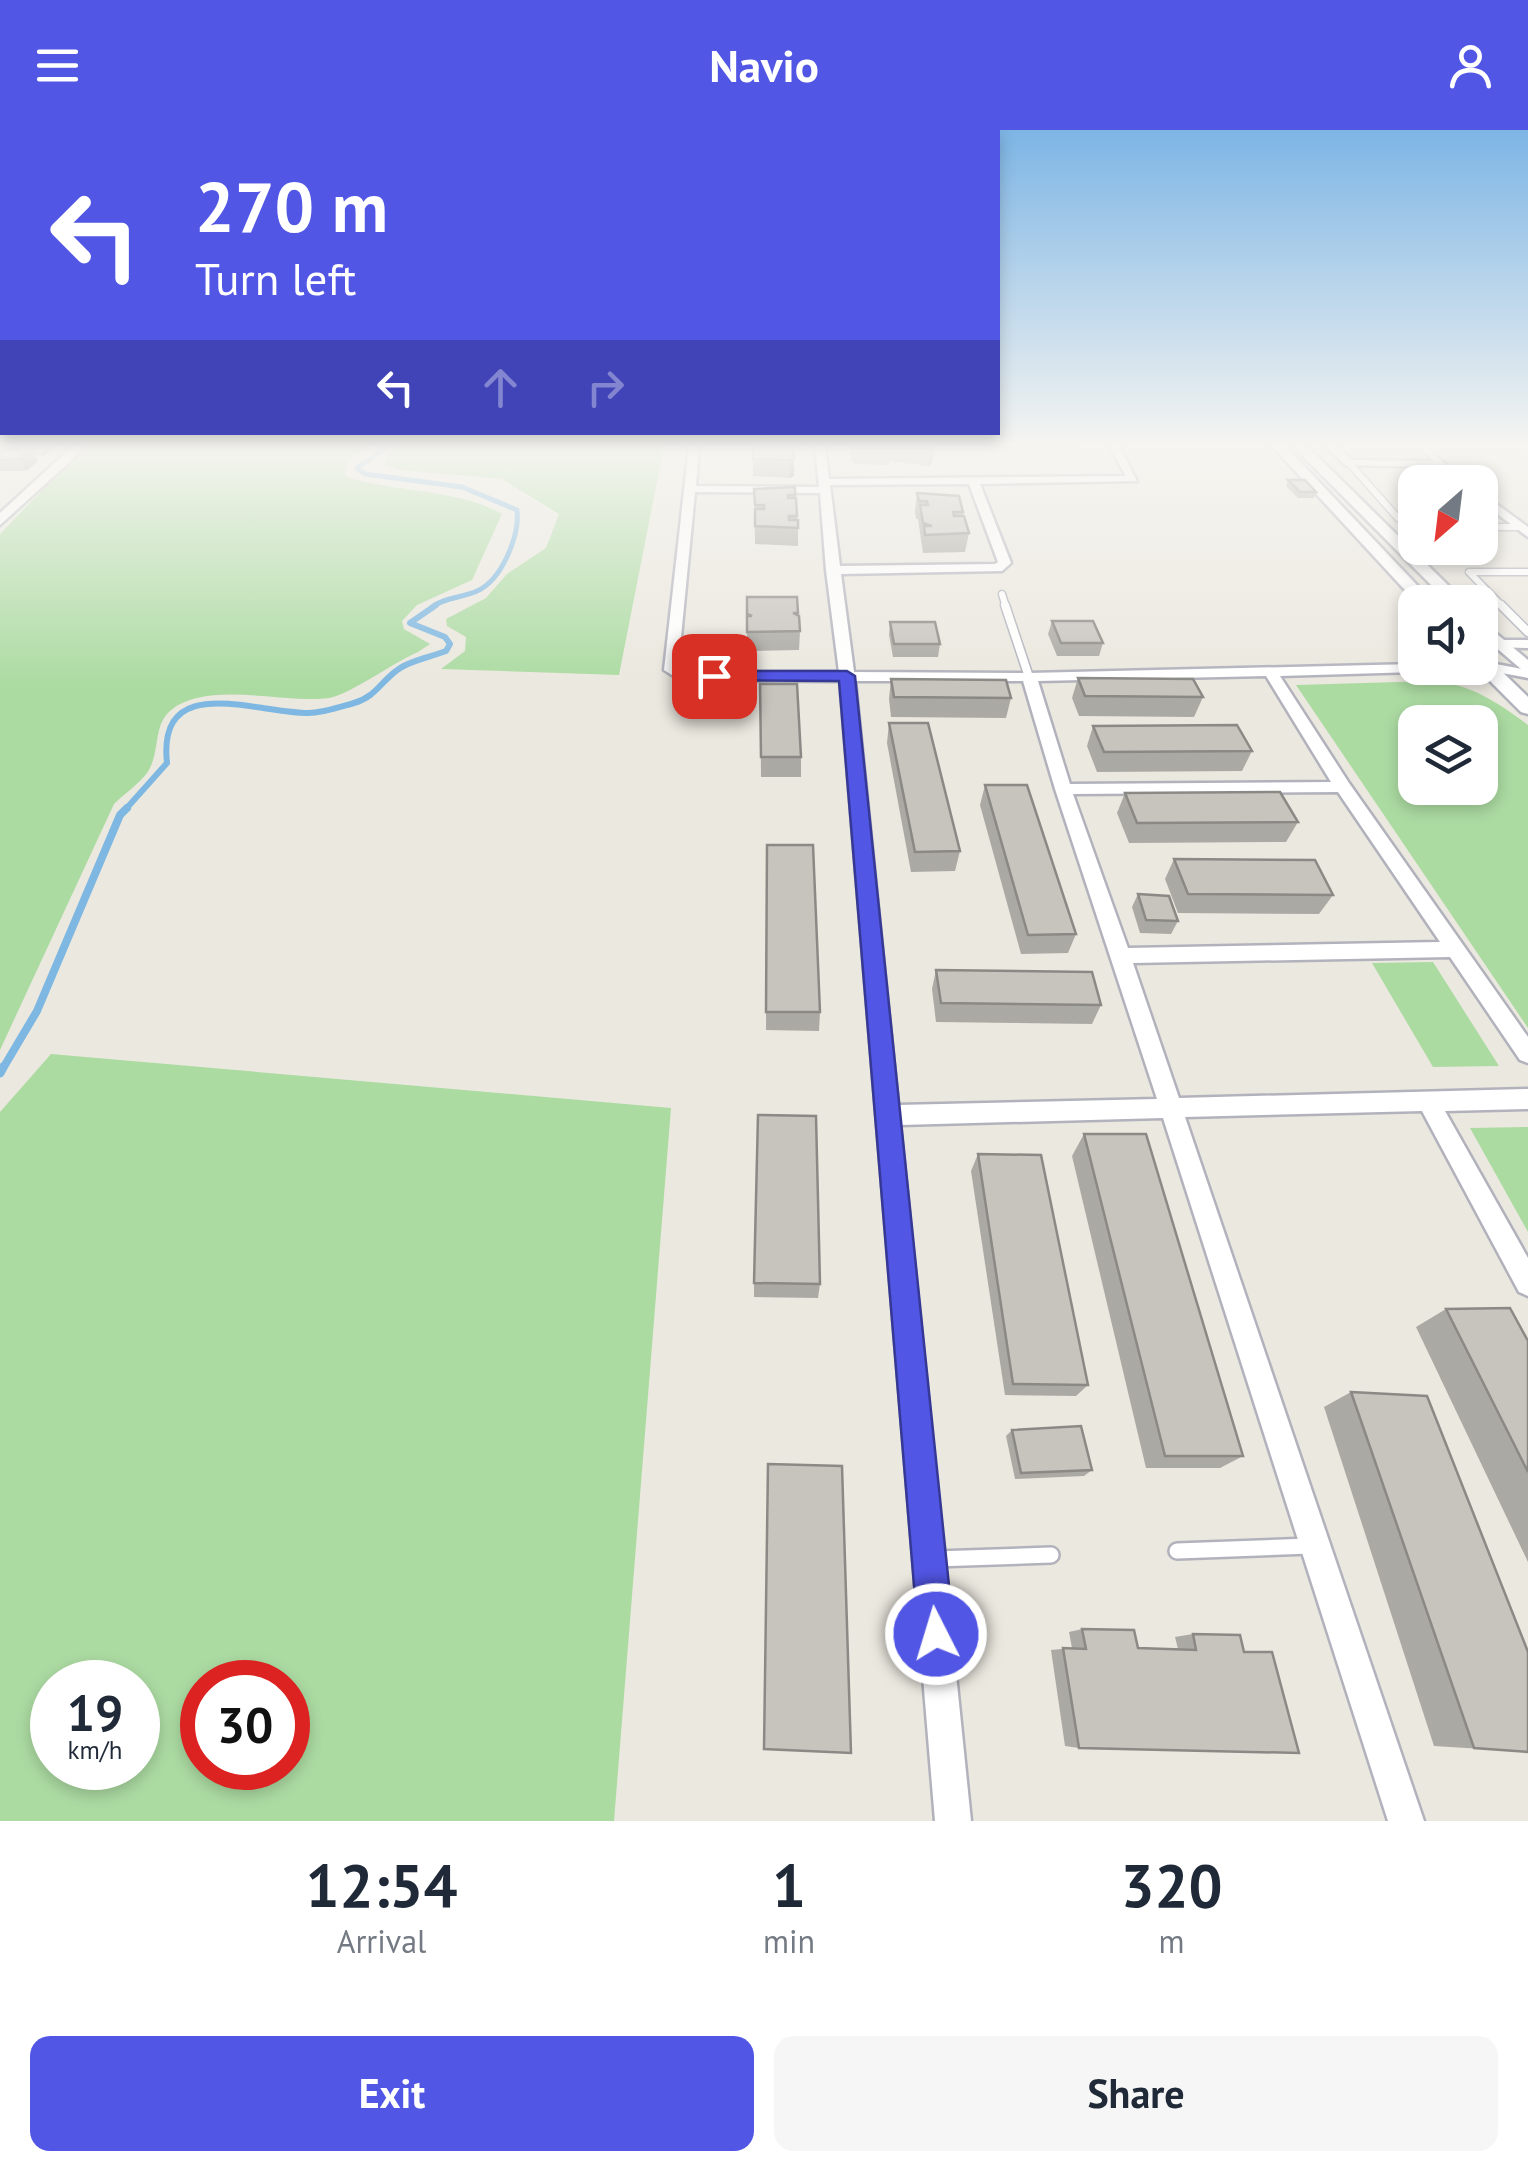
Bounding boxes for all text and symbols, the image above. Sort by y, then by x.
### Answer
text: Navio [709,36,819,94]
icon: menu [30,38,85,93]
icon: person [1443,38,1498,93]
text: 270 m [195,161,388,251]
icon: left [30,170,160,300]
text: Turn left [195,249,356,307]
icon: left [368,360,423,415]
icon: ahead [473,360,528,415]
icon: right [578,360,633,415]
north arrow [1398,465,1498,565]
map controls [1398,465,1498,805]
button: sound [1398,585,1498,685]
pin [672,634,757,719]
icon: arrive [687,649,742,704]
button: layers [1398,705,1498,805]
position arrow [884,1582,988,1686]
speed limit sign: 30 [180,1660,310,1790]
text: 19 [67,1680,123,1745]
text: km/h [68,1734,122,1766]
text: 12:54 [305,1846,458,1924]
text: 1 [772,1846,806,1924]
text: 320 [1121,1846,1223,1924]
text: Arrival [337,1920,426,1962]
text: min [763,1920,815,1962]
text: m [1159,1920,1185,1962]
button: Exit [30,2036,754,2151]
button: Share [774,2036,1498,2151]

